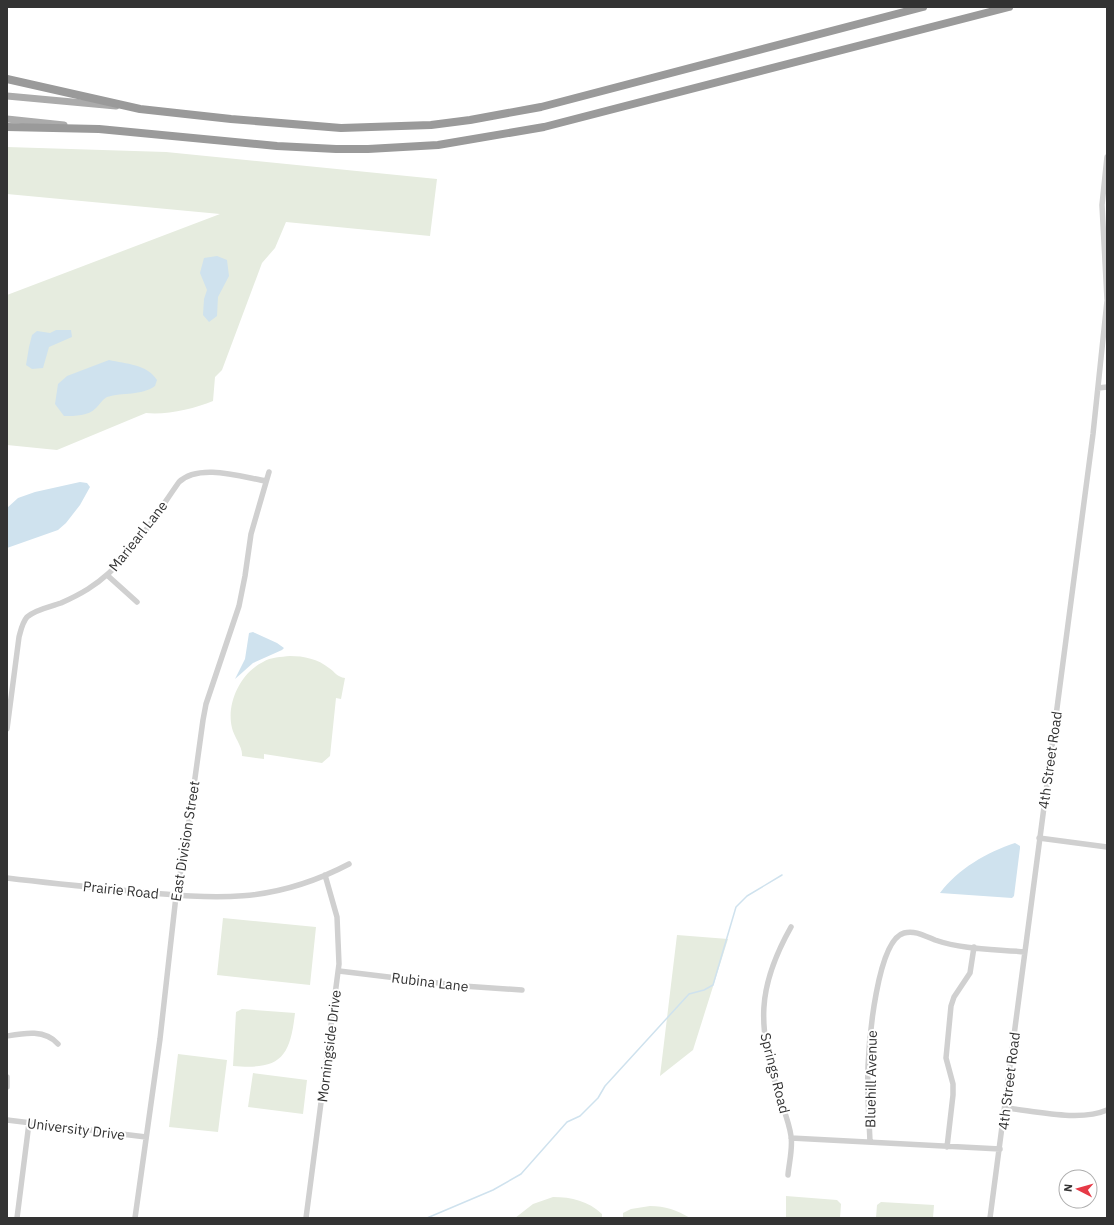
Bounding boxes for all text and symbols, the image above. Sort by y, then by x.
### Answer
street label: Mariearl Lane [105,497,171,575]
street label: 4th Street Road [1034,710,1066,810]
street label: East Division Street [167,779,203,903]
street label: Prairie Road [82,877,160,903]
street label: Rubina Lane [390,968,470,996]
street label: Morningside Drive [313,988,345,1103]
street label: Bluehill Avenue [861,1030,881,1128]
street label: Springs Road [756,1031,794,1115]
street label: 4th Street Road [994,1031,1024,1131]
street label: University Drive [26,1114,126,1144]
north arrow [1058,1169,1098,1209]
text: N [1061,1183,1075,1193]

